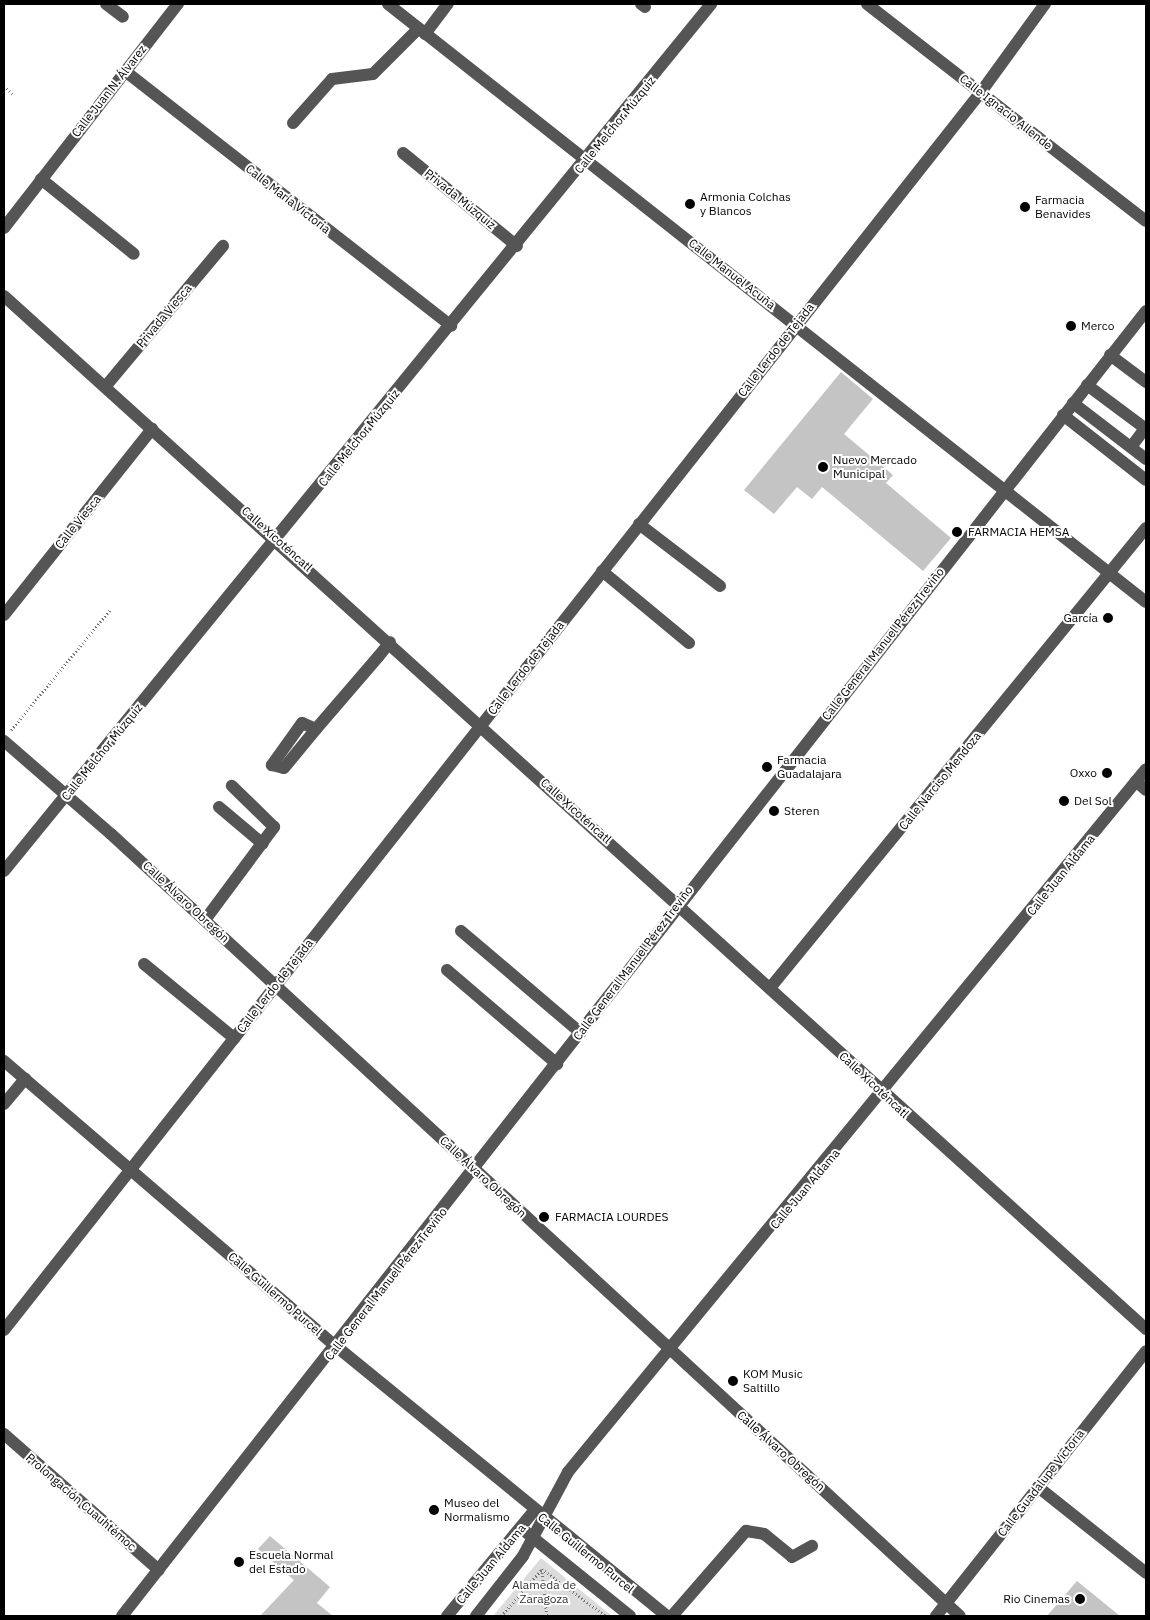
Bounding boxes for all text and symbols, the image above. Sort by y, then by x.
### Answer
street label: Calle Juan N. Álvarez [69,42,149,140]
street label: Calle Ignacio Allende [957,71,1055,153]
street label: Calle Melchor Múzquiz [571,74,659,176]
street label: Calle María Victoria [243,161,333,237]
street label: Privada Múzquiz [422,166,498,232]
place label: Armonia Colchas y Blancos [700,190,791,218]
place label: Farmacia Benavides [1035,193,1091,221]
marker: Armonia Colchas y Blancos [684,198,696,210]
marker: Farmacia Benavides [1019,201,1031,213]
street label: Calle Manuel Acuña [686,236,778,312]
street label: Privada Viesca [133,281,195,351]
street label: Calle Lerdo de Tejada [735,300,817,400]
place label: Merco [1081,319,1114,333]
marker: Merco [1065,320,1077,332]
street label: Calle Melchor Múzquiz [315,387,403,489]
place label: Nuevo Mercado Municipal [833,453,917,481]
marker: Nuevo Mercado Municipal [817,461,829,473]
street label: Calle Viesca [52,492,104,552]
street label: Calle Xicoténcatl [239,503,315,575]
marker: FARMACIA HEMSA [950,525,964,539]
place label: FARMACIA HEMSA [968,525,1069,539]
street label: Calle General Manuel Pérez Treviño [819,565,947,723]
place label: García [1063,611,1098,625]
marker: García [1102,612,1114,624]
street label: Calle Lerdo de Tejada [485,618,567,718]
street label: Calle Melchor Múzquiz [58,701,146,803]
street label: Calle Narciso Mendoza [896,729,984,833]
place label: Farmacia Guadalajara [777,753,842,781]
marker: Farmacia Guadalajara [761,761,773,773]
place label: Oxxo [1070,766,1097,780]
marker: Oxxo [1101,767,1113,779]
street label: Calle Xicoténcatl [538,775,614,847]
place label: Del Sol [1074,794,1112,808]
marker: Del Sol [1058,795,1070,807]
place label: Steren [784,804,819,818]
marker: Steren [768,805,780,817]
street label: Calle Juan Aldama [1024,832,1098,918]
street label: Calle Álvaro Obregón [140,858,232,946]
street label: Calle General Manuel Pérez Treviño [570,883,696,1043]
street label: Calle Lerdo de Tejada [234,936,316,1036]
street label: Calle Xicoténcatl [836,1049,912,1121]
street label: Calle Álvaro Obregón [437,1133,529,1221]
street label: Calle Juan Aldama [767,1146,843,1232]
street label: Calle General Manuel Pérez Treviño [322,1205,450,1363]
marker: FARMACIA LOURDES [537,1210,551,1224]
place label: FARMACIA LOURDES [555,1210,669,1224]
street label: Calle Guillermo Purcel [225,1249,325,1339]
place label: KOM Music Saltillo [743,1367,803,1395]
marker: KOM Music Saltillo [727,1375,739,1387]
street label: Calle Álvaro Obregón [734,1408,828,1494]
street label: Calle Guadalupe Victoria [995,1426,1087,1540]
street label: Prolongación Cuauhtémoc [23,1450,139,1554]
place label: Museo del Normalismo [444,1496,510,1524]
marker: Museo del Normalismo [428,1504,440,1516]
street label: Calle Guillermo Purcel [535,1510,637,1596]
street label: Calle Juan Aldama [453,1521,529,1607]
place label: Escuela Normal del Estado [249,1548,334,1576]
marker: Escuela Normal del Estado [233,1556,245,1568]
park label: Alameda de Zaragoza [512,1578,576,1606]
place label: Rio Cinemas [1003,1592,1070,1606]
marker: Rio Cinemas [1074,1593,1086,1605]

